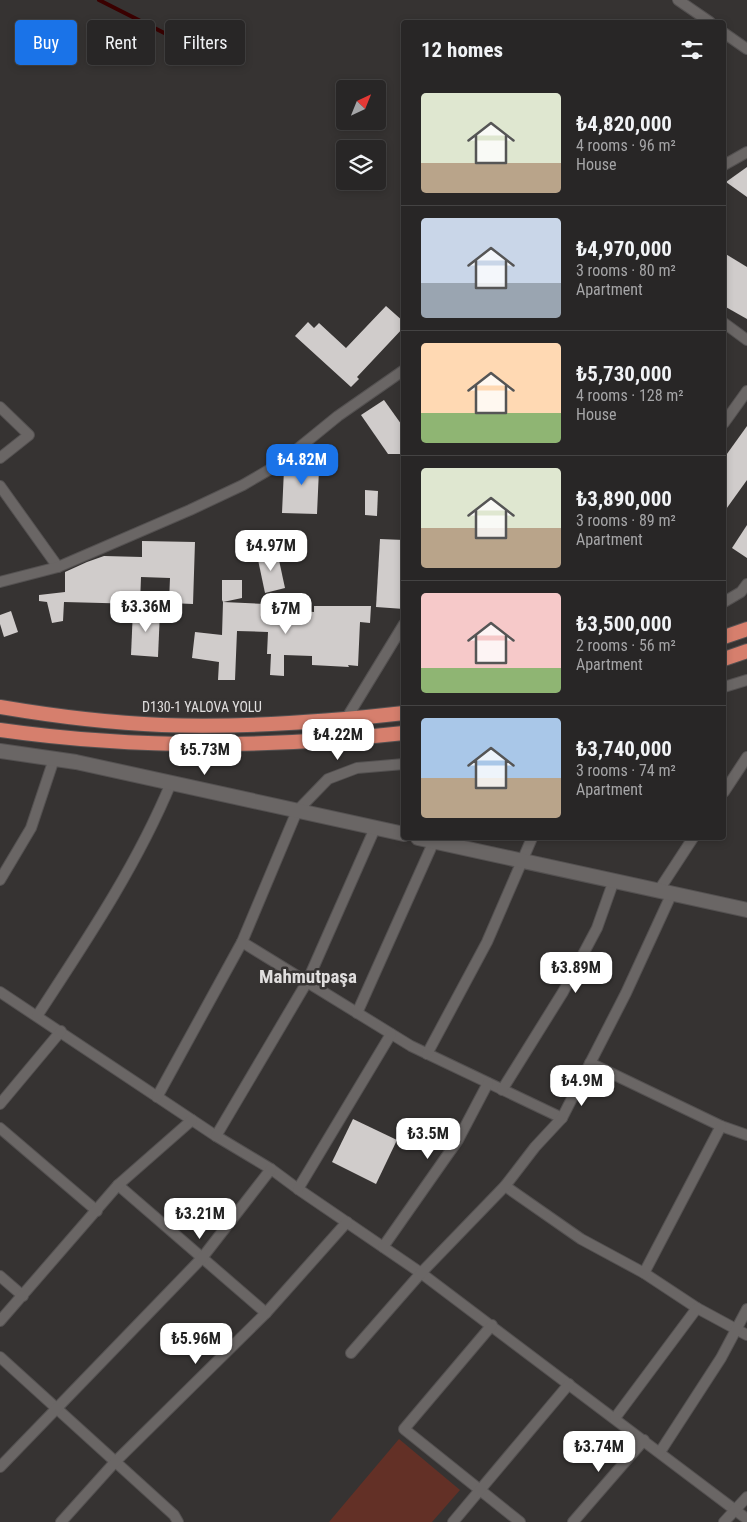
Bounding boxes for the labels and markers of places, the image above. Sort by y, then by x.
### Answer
pin: ₺4.82M [261,444,343,486]
pin: ₺4.97M [230,530,312,572]
pin: ₺3.36M [105,590,187,633]
pin: ₺7M [262,592,310,635]
pin: ₺4.22M [297,718,379,761]
pin: ₺5.73M [164,734,246,776]
pin: ₺3.89M [535,952,617,994]
pin: ₺4.9M [547,1064,617,1107]
pin: ₺3.5M [393,1118,463,1160]
pin: ₺3.21M [159,1198,241,1240]
pin: ₺5.96M [155,1322,237,1365]
pin: ₺3.74M [558,1430,640,1473]

